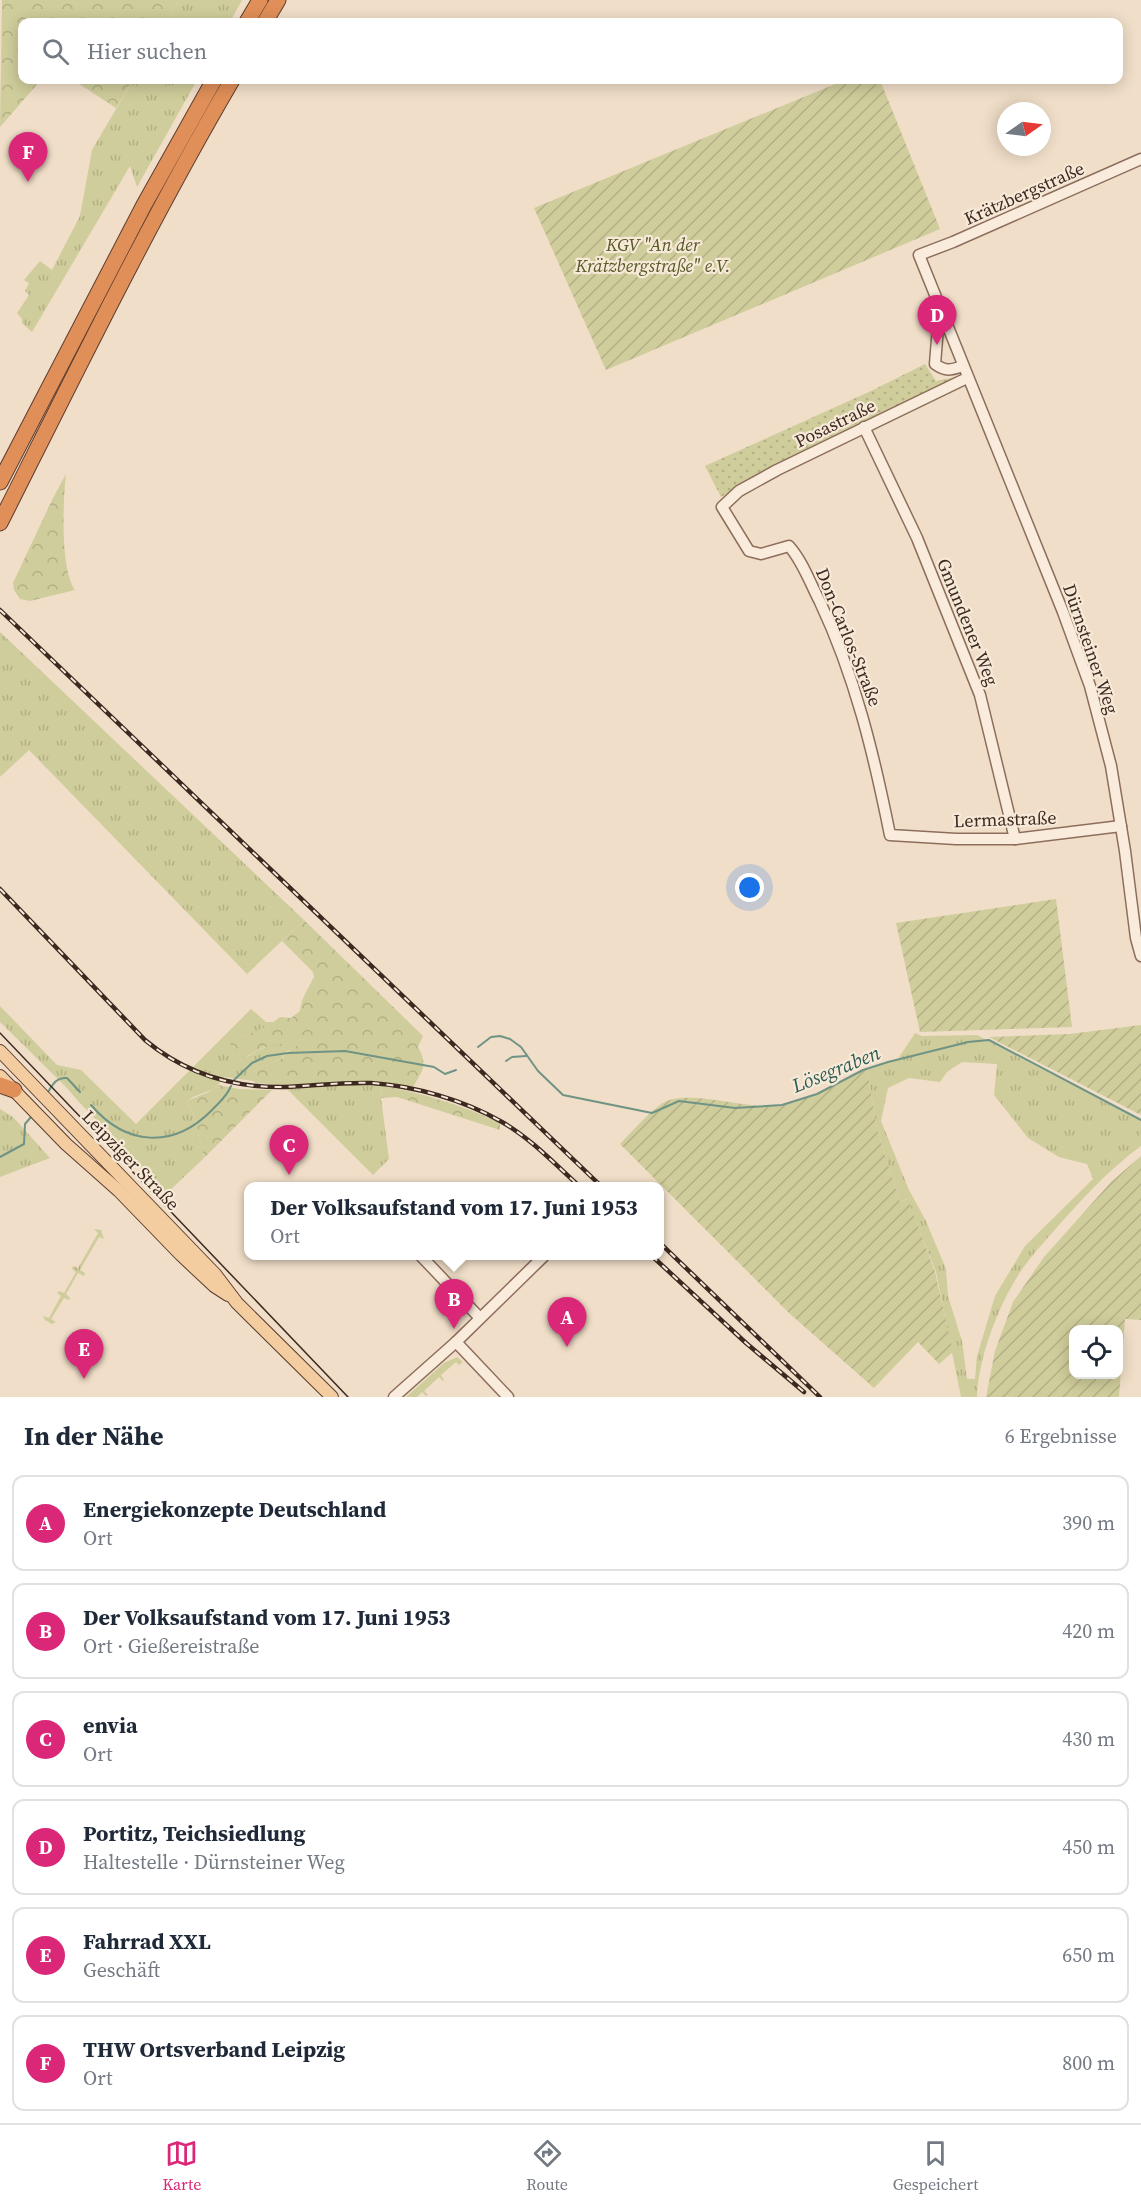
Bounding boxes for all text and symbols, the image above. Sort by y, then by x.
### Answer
search box [18,18,1123,84]
icon: search [39,35,72,68]
text: Hier suchen [87,36,207,66]
north arrow [997,102,1051,156]
pin: F [9,132,48,182]
street label: Krätzbergstraße [960,155,1088,231]
park label: KGV "An der Krätzbergstraße" e.V. [574,232,731,278]
pin: D [918,296,956,345]
street label: Posastraße [790,393,880,453]
street label: Gmundener Weg [931,555,1005,689]
street label: Don-Carlos-Straße [810,564,888,710]
street label: Dürnsteiner Weg [1057,581,1125,717]
street label: Lermastraße [953,805,1057,833]
your location [735,873,764,902]
water label: Lösegraben [787,1038,885,1100]
street label: Leipziger Straße [77,1104,185,1216]
pin: C [270,1126,308,1175]
popup [244,1182,664,1260]
text: Der Volksaufstand vom 17. Juni 1953 [270,1192,638,1222]
text: Ort [270,1222,300,1250]
pin: B [434,1280,474,1329]
pin: A [548,1298,586,1347]
map controls [1069,1325,1123,1379]
button: locate [1069,1325,1123,1379]
pin: E [64,1330,104,1379]
text: In der Nähe [24,1418,164,1454]
text: 6 Ergebnisse [1005,1422,1117,1450]
text: Energiekonzepte Deutschland [83,1494,386,1524]
text: A [39,1509,52,1537]
text: 390 m [1062,1509,1115,1537]
text: Ort [83,1524,112,1552]
text: Der Volksaufstand vom 17. Juni 1953 [83,1602,451,1632]
text: B [39,1617,52,1645]
text: 420 m [1062,1617,1115,1645]
text: Ort · Gießereistraße [83,1632,260,1660]
text: envia [83,1710,138,1740]
text: C [39,1725,52,1753]
text: 430 m [1062,1725,1115,1753]
text: Ort [83,1740,112,1768]
text: Portitz, Teichsiedlung [83,1818,305,1848]
text: D [38,1833,53,1861]
text: 450 m [1062,1833,1115,1861]
text: Haltestelle · Dürnsteiner Weg [83,1848,345,1876]
text: Fahrrad XXL [83,1926,211,1956]
text: E [40,1941,51,1969]
text: 650 m [1062,1941,1115,1969]
text: Geschäft [83,1956,160,1984]
text: THW Ortsverband Leipzig [83,2034,345,2064]
text: F [40,2049,51,2077]
text: 800 m [1062,2049,1115,2077]
text: Ort [83,2064,112,2092]
tab: Karte [162,2137,201,2195]
tab: Route [526,2137,568,2195]
tab: Gespeichert [893,2137,979,2195]

